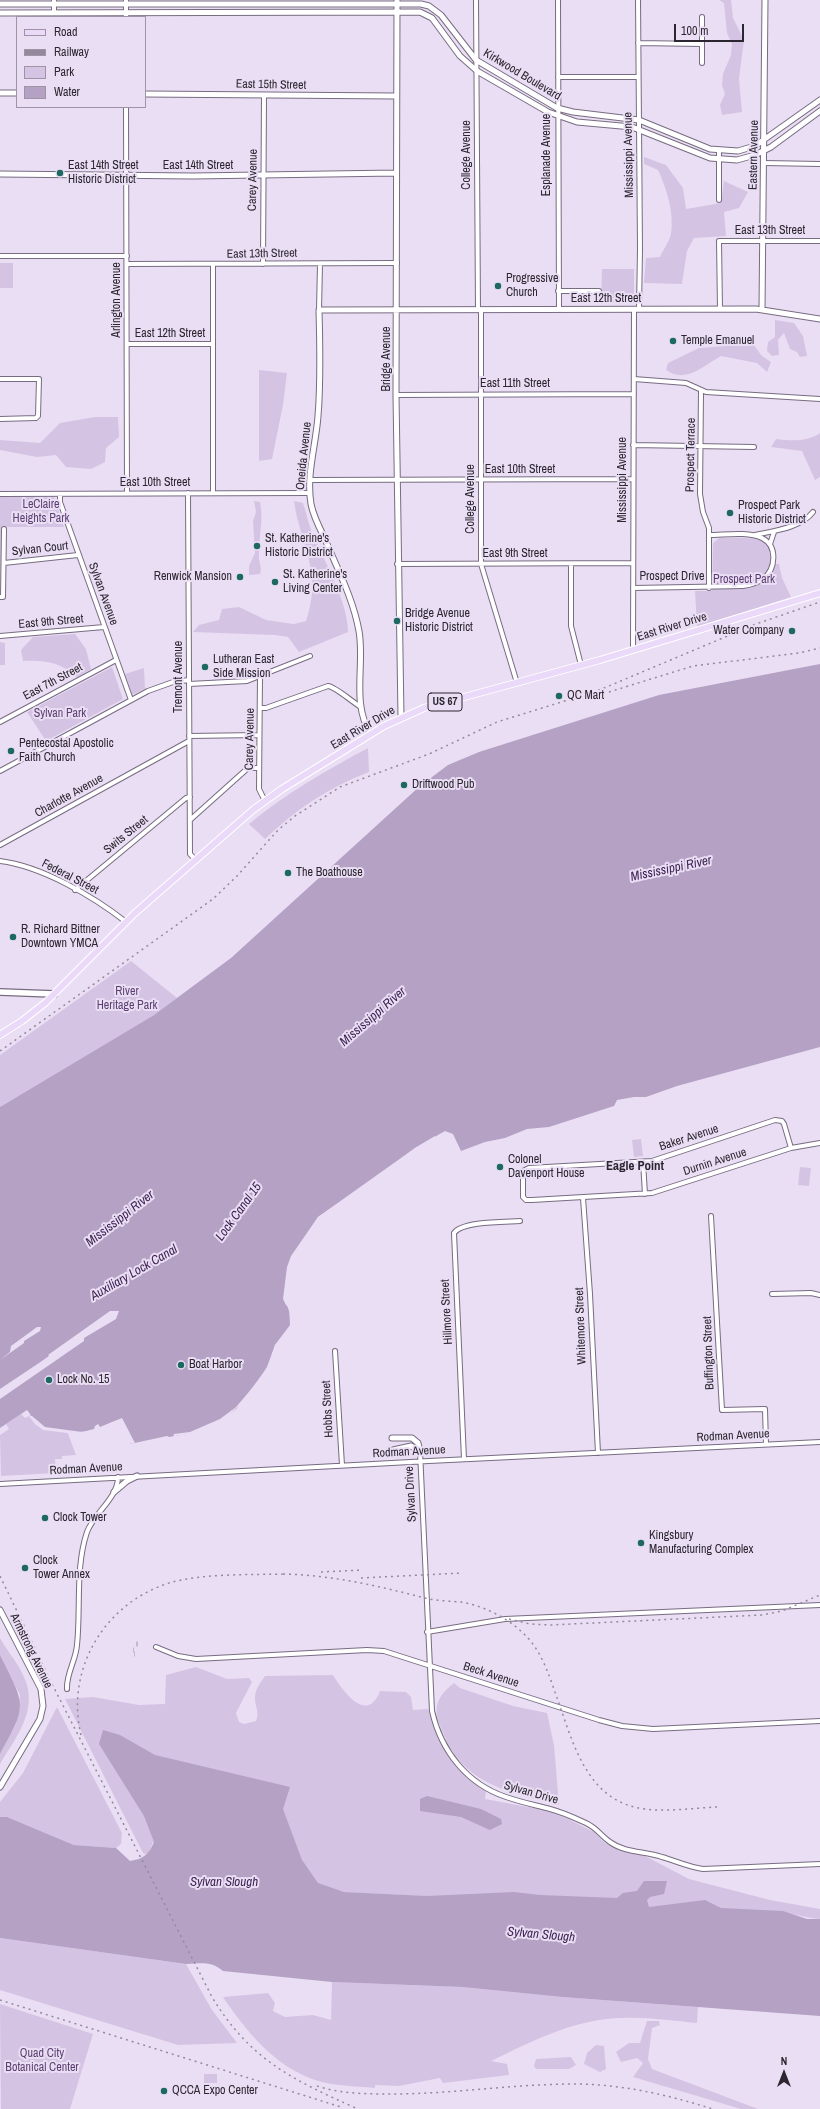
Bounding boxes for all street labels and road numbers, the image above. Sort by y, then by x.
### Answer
street label: Kirkwood Boulevard [481,46,563,104]
street label: East 15th Street [236,77,306,93]
street label: Mississippi Avenue [621,112,637,198]
street label: Esplanade Avenue [540,114,554,196]
street label: College Avenue [460,120,474,190]
street label: Eastern Avenue [746,120,762,190]
street label: Carey Avenue [245,149,261,211]
street label: East 14th Street [163,159,233,173]
street label: East 13th Street [735,224,805,238]
street label: East 13th Street [227,246,297,262]
street label: Arlington Avenue [110,262,124,338]
street label: East 12th Street [571,292,641,306]
street label: East 12th Street [135,327,205,341]
street label: Bridge Avenue [380,327,394,391]
street label: East 11th Street [480,377,550,391]
street label: Prospect Terrace [683,418,699,492]
street label: Oneida Avenue [293,421,315,491]
street label: Mississippi Avenue [616,437,630,523]
street label: East 10th Street [485,463,555,477]
street label: College Avenue [464,464,478,534]
street label: East 10th Street [120,476,190,490]
street label: Sylvan Court [11,539,69,559]
street label: East 9th Street [482,547,548,561]
street label: Sylvan Avenue [85,561,121,627]
street label: Prospect Drive [639,570,705,584]
street label: East River Drive [635,610,709,644]
street label: East 9th Street [18,612,84,632]
street label: Tremont Avenue [172,641,186,713]
street label: East 7th Street [21,660,85,704]
road number: US 67 [428,693,462,711]
street label: East River Drive [328,703,398,753]
street label: Carey Avenue [242,708,258,770]
street label: Charlotte Avenue [32,771,106,821]
street label: Swits Street [101,813,151,857]
street label: Federal Street [39,857,101,897]
street label: Baker Avenue [657,1122,721,1154]
street label: Durnin Avenue [682,1145,748,1179]
street label: Hillmore Street [438,1279,456,1345]
street label: Whitemore Street [572,1287,590,1365]
street label: Buffington Street [701,1316,717,1390]
street label: Hobbs Street [319,1380,337,1438]
street label: Rodman Avenue [696,1427,770,1445]
street label: Rodman Avenue [372,1443,446,1461]
street label: Rodman Avenue [49,1460,123,1478]
street label: Sylvan Drive [402,1466,420,1522]
street label: Armstrong Avenue [7,1611,55,1691]
street label: Beck Avenue [461,1659,521,1691]
street label: Sylvan Drive [502,1778,560,1808]

